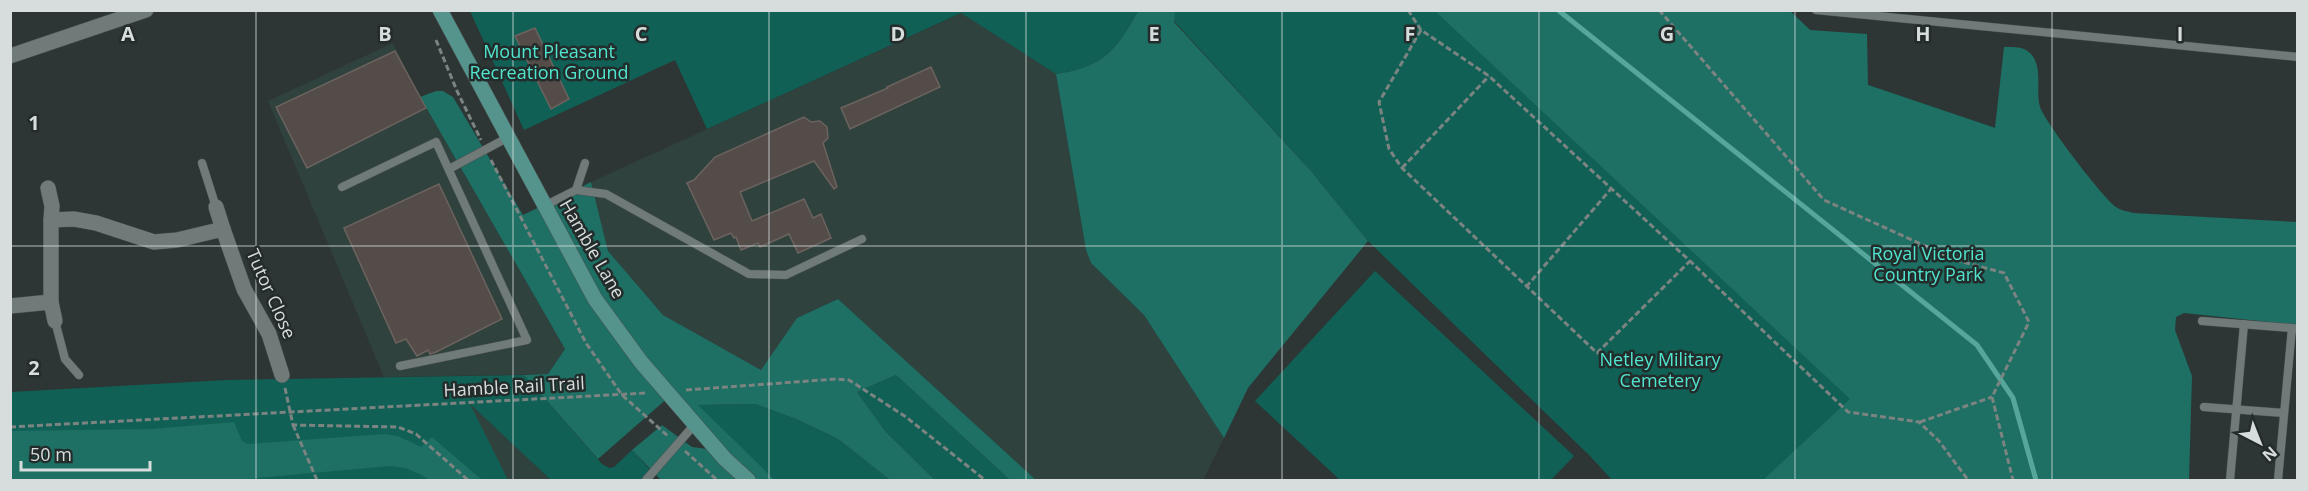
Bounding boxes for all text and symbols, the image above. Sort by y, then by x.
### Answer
text: A [121,20,135,47]
text: B [378,20,392,47]
text: C [635,20,648,47]
text: D [891,20,905,47]
text: E [1148,20,1160,47]
text: F [1405,20,1415,47]
text: G [1660,20,1674,47]
text: H [1915,20,1931,47]
text: I [2177,20,2183,47]
park label: Mount Pleasant Recreation Ground [469,39,629,84]
text: 1 [28,109,40,136]
street label: Hamble Lane [555,195,631,302]
park label: Royal Victoria Country Park [1871,241,1985,286]
street label: Tutor Close [242,245,302,342]
park label: Netley Military Cemetery [1599,347,1721,392]
text: 2 [28,354,40,381]
street label: Hamble Rail Trail [443,370,585,402]
north arrow [2230,413,2290,473]
scale bar [21,434,150,472]
text: 50 m [30,442,72,466]
text: N [2258,442,2282,467]

